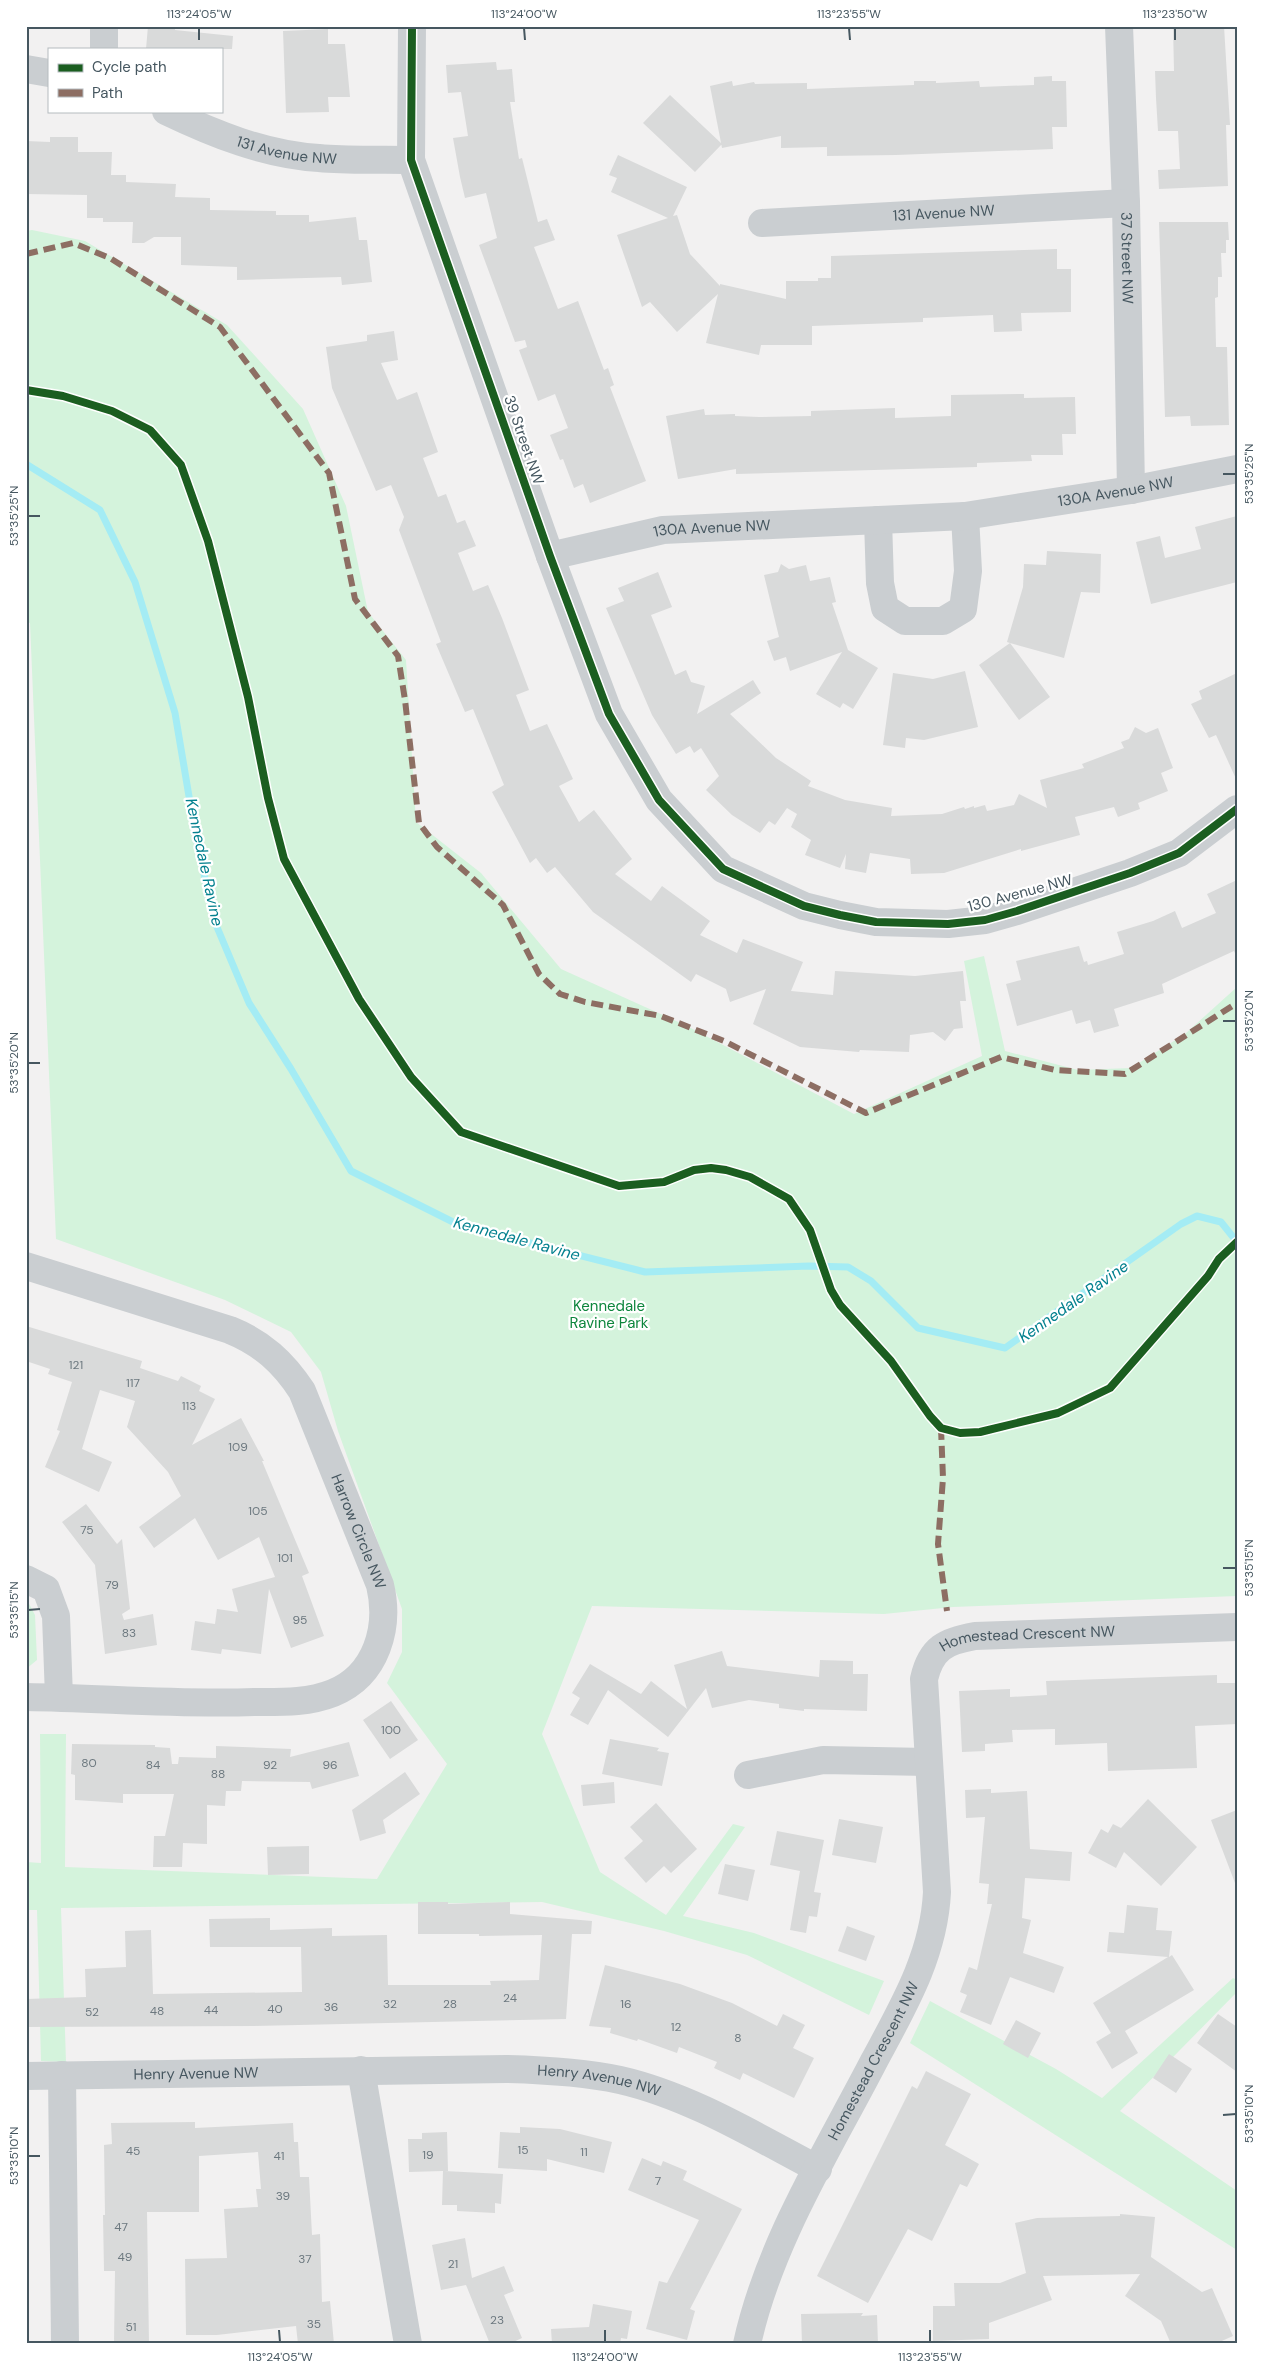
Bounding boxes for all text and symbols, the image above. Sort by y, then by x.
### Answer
text: 113°24'05"W [166,6,232,22]
text: 113°24'00"W [491,6,557,22]
text: 113°23'55"W [817,6,881,22]
text: 113°23'50"W [1143,6,1208,22]
legend [48,48,222,112]
text: Cycle path [92,57,167,77]
text: Path [92,83,123,103]
street label: 131 Avenue NW [234,131,338,169]
street label: 131 Avenue NW [892,200,996,226]
street label: 37 Street NW [1116,212,1138,305]
street label: 39 Street NW [499,393,549,488]
text: 53°35'25"N [1241,444,1257,504]
street label: 130A Avenue NW [1056,472,1176,511]
text: 53°35'25"N [6,486,22,546]
street label: 130A Avenue NW [651,515,771,542]
water label: Kennedale Ravine [181,796,228,928]
street label: 130 Avenue NW [965,869,1075,917]
text: 53°35'20"N [1241,990,1257,1052]
text: 53°35'20"N [6,1032,22,1094]
water label: Kennedale Ravine [451,1211,582,1265]
water label: Kennedale Ravine [1014,1255,1133,1347]
park label: Kennedale Ravine Park [570,1296,649,1333]
house number: 121 [69,1357,83,1373]
house number: 117 [126,1375,140,1391]
house number: 113 [182,1398,196,1414]
house number: 109 [228,1439,248,1455]
street label: Harrow Circle NW [326,1471,391,1592]
house number: 105 [248,1503,268,1519]
house number: 75 [80,1522,94,1538]
text: 53°35'15"N [1241,1539,1257,1597]
house number: 101 [277,1550,293,1566]
house number: 79 [105,1577,119,1593]
text: 53°35'15"N [6,1581,22,1639]
house number: 95 [293,1612,307,1628]
street label: Homestead Crescent NW [936,1621,1116,1656]
house number: 83 [122,1625,136,1641]
house number: 100 [381,1722,401,1738]
house number: 80 [81,1755,97,1771]
house number: 84 [146,1757,160,1773]
house number: 92 [263,1757,277,1773]
house number: 96 [322,1757,338,1773]
house number: 88 [211,1766,225,1782]
street label: Homestead Crescent NW [823,1978,923,2144]
house number: 24 [503,1990,517,2006]
house number: 32 [383,1996,397,2012]
house number: 28 [443,1996,457,2012]
house number: 16 [620,1996,632,2012]
house number: 36 [324,1999,338,2015]
house number: 40 [267,2001,283,2017]
house number: 44 [204,2002,218,2018]
house number: 48 [150,2003,164,2019]
house number: 52 [85,2004,99,2020]
house number: 12 [671,2019,681,2035]
house number: 8 [734,2030,742,2046]
street label: Henry Avenue NW [537,2060,664,2101]
street label: Henry Avenue NW [133,2063,259,2084]
text: 53°35'10"N [1241,2085,1257,2143]
text: 53°35'10"N [6,2127,22,2185]
house number: 15 [517,2142,529,2158]
house number: 45 [126,2143,140,2159]
house number: 11 [580,2144,588,2160]
house number: 19 [422,2147,434,2163]
house number: 41 [273,2148,285,2164]
house number: 7 [655,2173,661,2189]
house number: 39 [276,2188,290,2204]
house number: 47 [114,2219,128,2235]
house number: 49 [118,2249,132,2265]
house number: 37 [298,2251,312,2267]
house number: 21 [448,2256,458,2272]
house number: 23 [490,2312,504,2328]
house number: 35 [307,2316,321,2332]
house number: 51 [125,2319,137,2335]
text: 113°24'05"W [247,2349,313,2365]
text: 113°24'00"W [572,2349,638,2365]
text: 113°23'55"W [898,2349,962,2365]

